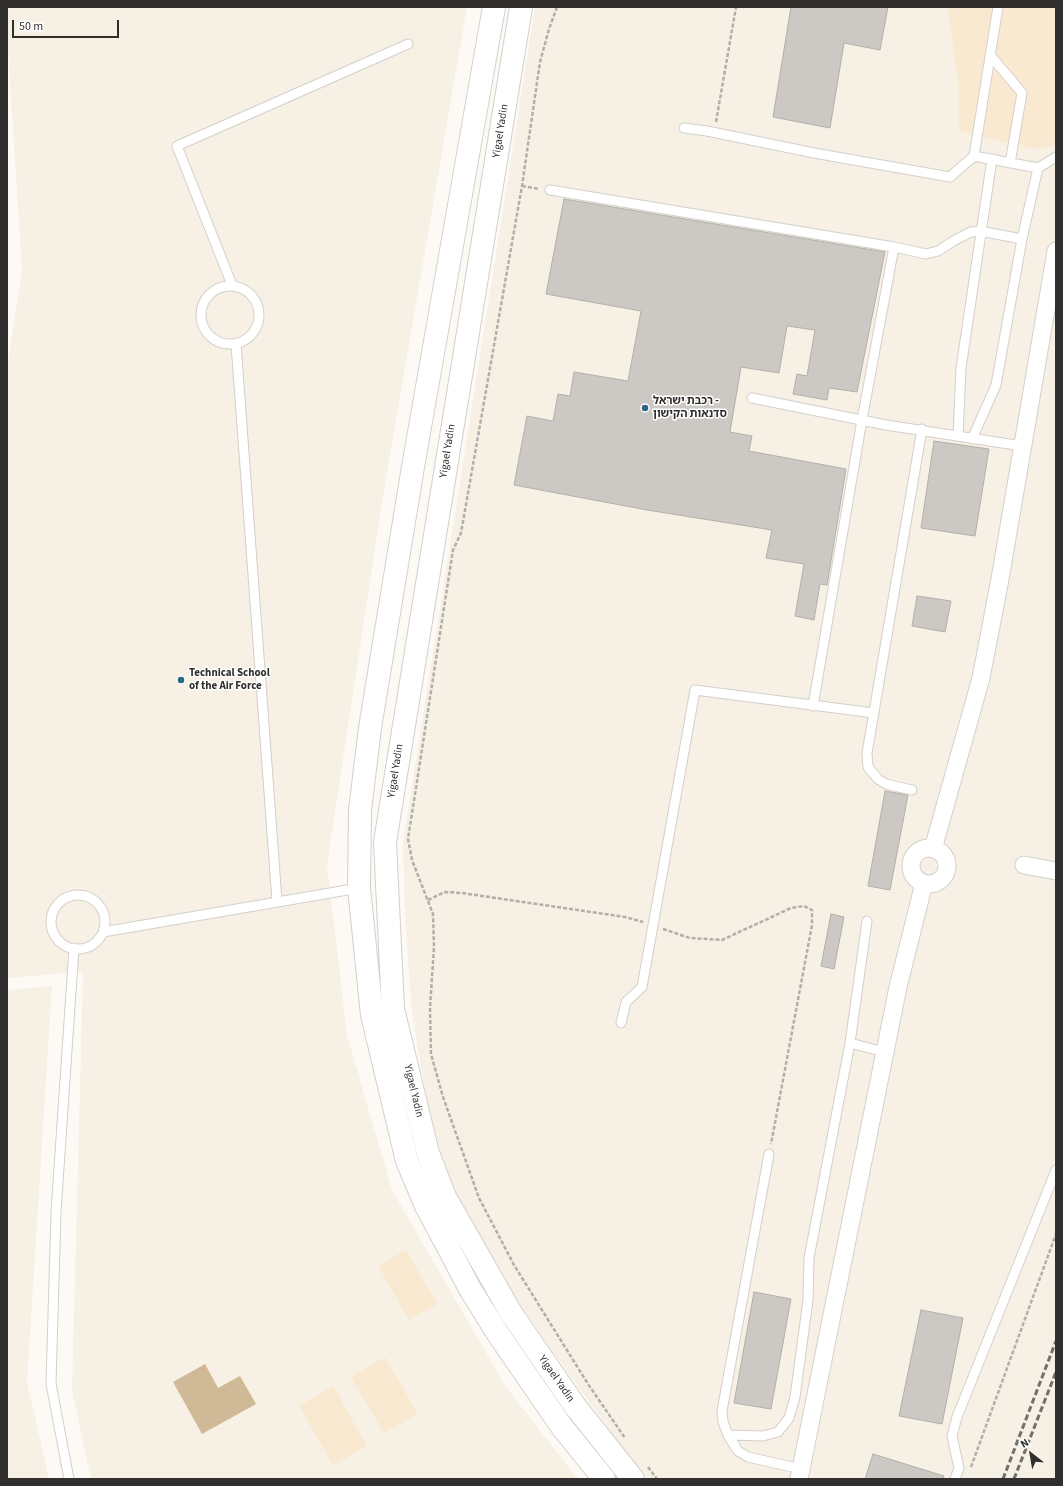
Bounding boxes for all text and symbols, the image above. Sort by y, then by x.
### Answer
scale bar [14,12,121,38]
text: 50 m [19,18,43,35]
street label: Yigael Yadin [490,103,512,159]
place label: רכבת ישראל - סדנאות הקישון [653,395,727,421]
marker: רכבת ישראל - סדנאות הקישון [640,403,650,413]
street label: Yigael Yadin [437,423,459,479]
place label: Technical School of the Air Force [189,667,270,693]
marker: Technical School of the Air Force [176,675,186,685]
street label: Yigael Yadin [385,743,407,799]
street label: Yigael Yadin [400,1063,426,1119]
street label: Yigael Yadin [535,1353,577,1405]
north arrow [1011,1434,1051,1474]
text: N [1018,1435,1032,1452]

